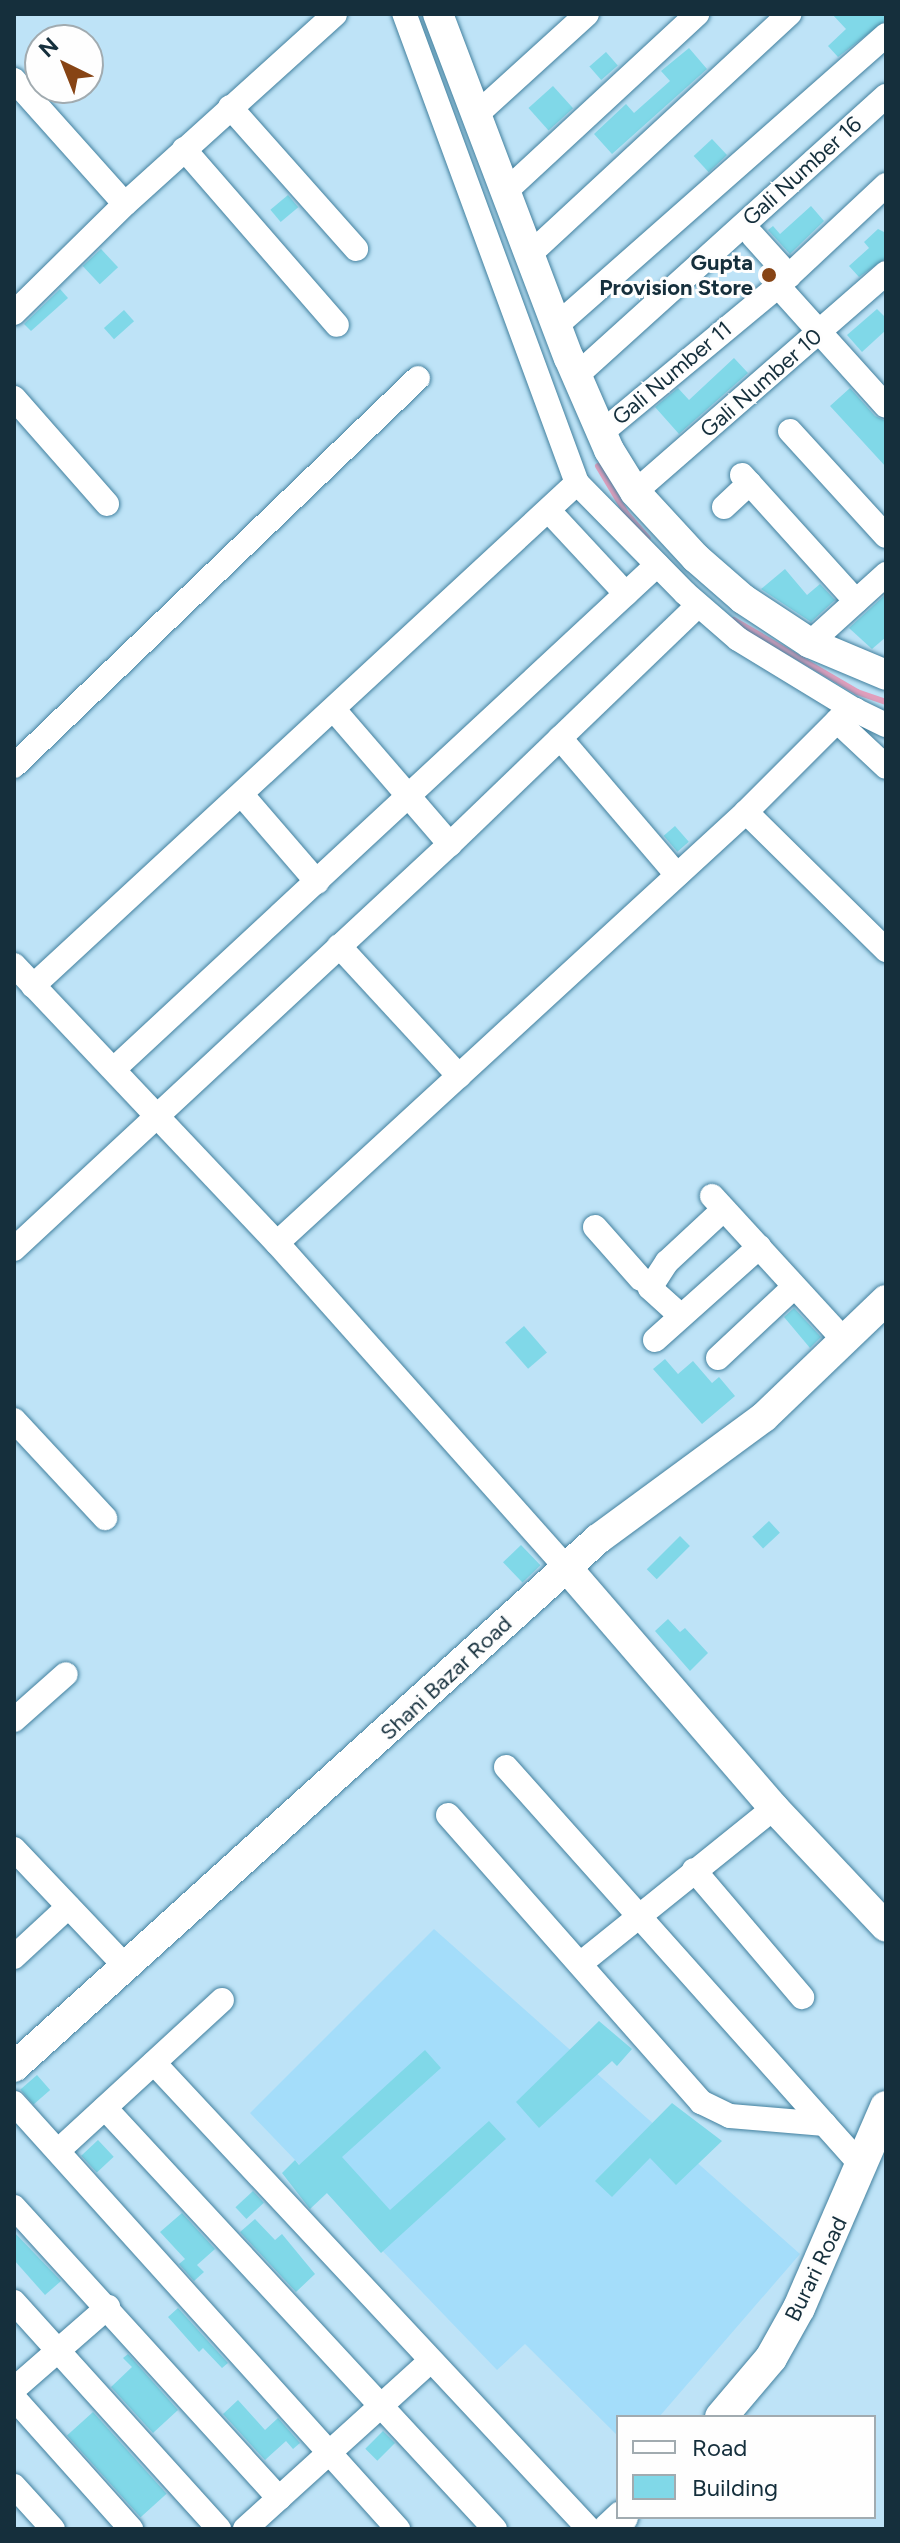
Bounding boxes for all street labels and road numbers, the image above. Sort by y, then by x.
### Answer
street label: Gali Number 16 [737,111,867,231]
street label: Gali Number 11 [607,316,737,430]
street label: Gali Number 10 [695,323,827,443]
street label: Shani Bazar Road [375,1610,517,1746]
street label: Burari Road [779,2212,853,2326]

